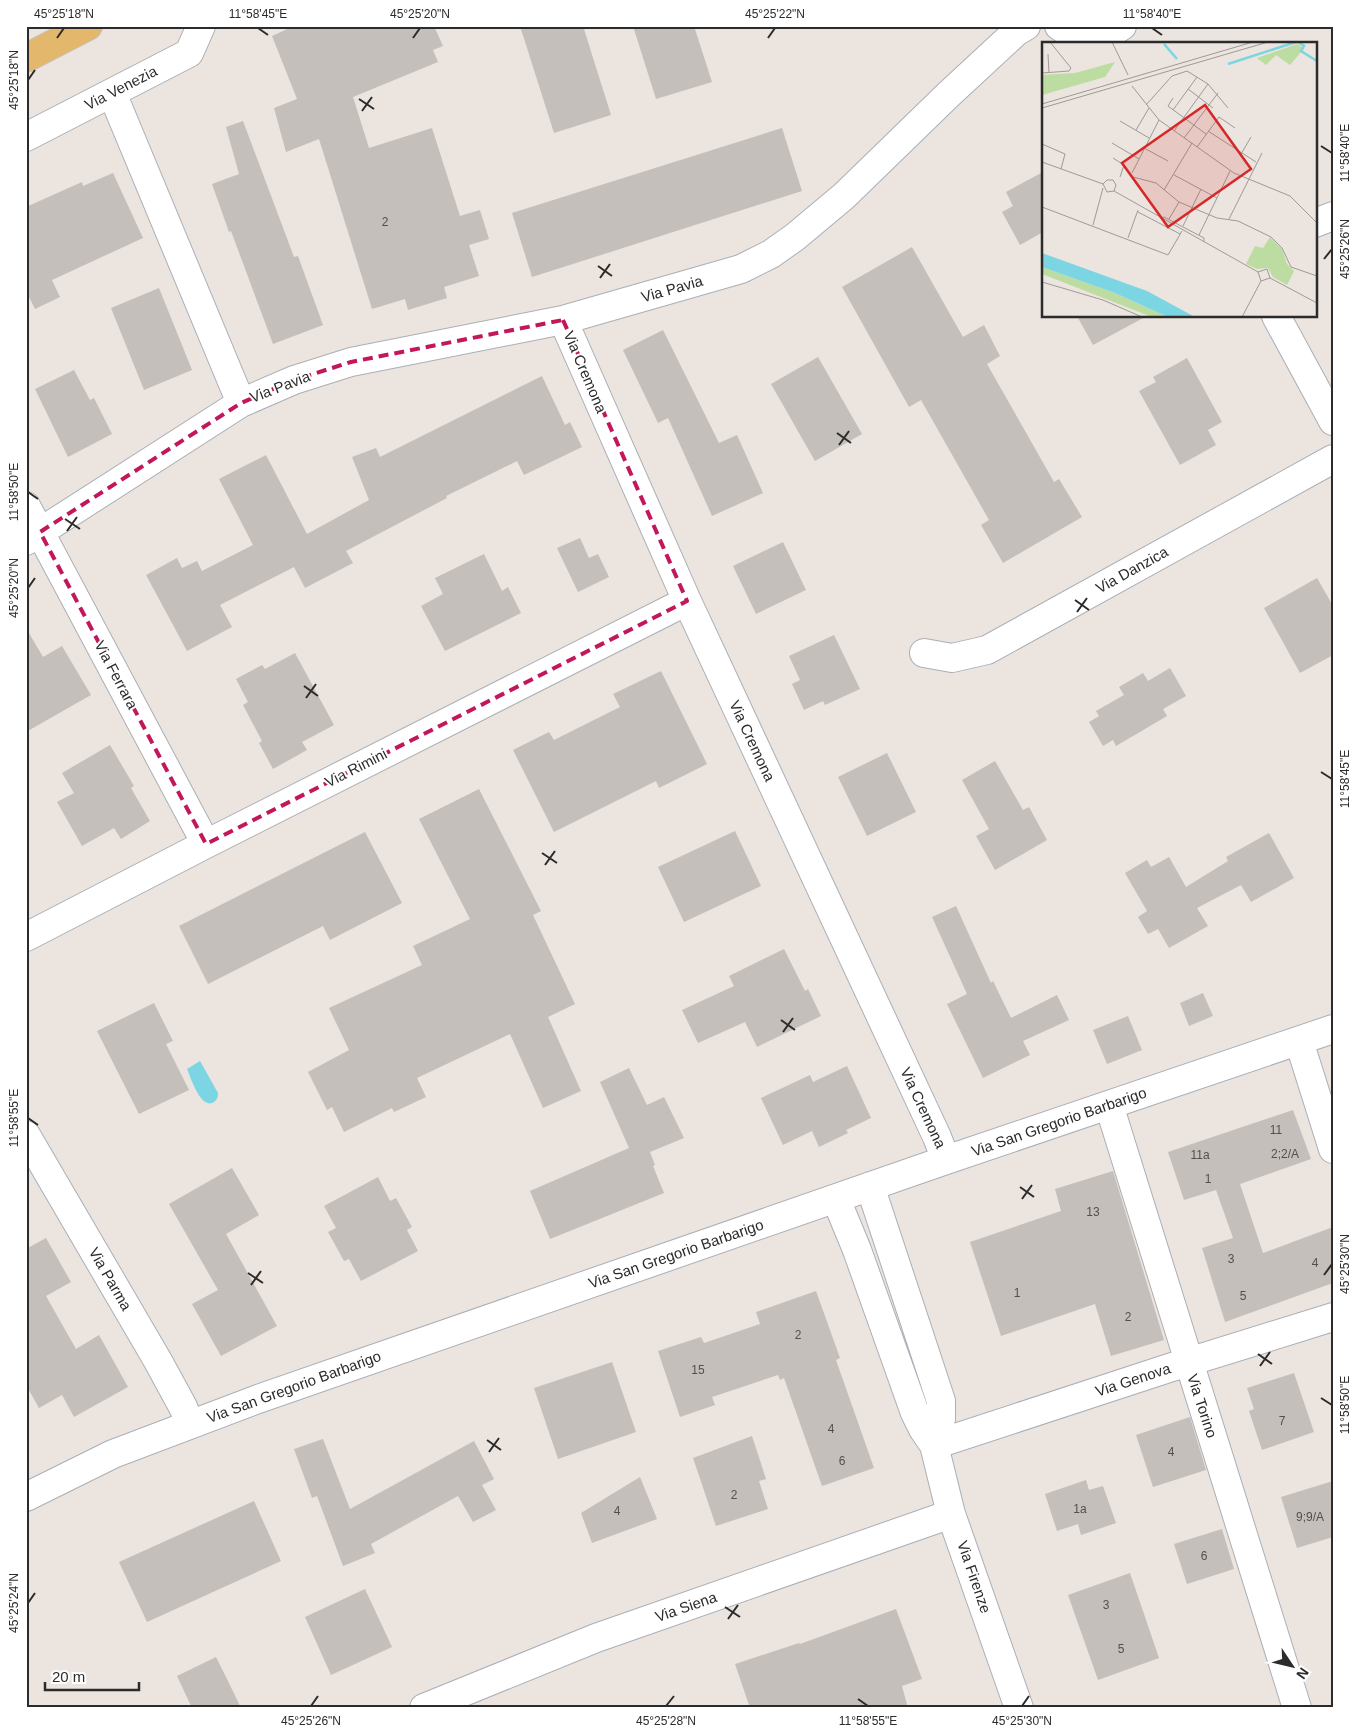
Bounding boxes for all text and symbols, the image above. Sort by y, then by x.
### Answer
text: 45°25'18"N [34,7,94,21]
text: 11°58'45"E [229,7,287,21]
text: 45°25'20"N [390,7,450,21]
text: 45°25'22"N [745,7,805,21]
text: 11°58'40"E [1123,7,1181,21]
inset map [1042,42,1316,318]
text: 45°25'18"N [7,50,21,110]
street label: Via Venezia [82,62,160,113]
text: 11°58'40"E [1338,124,1352,182]
house number: 2 [382,215,389,229]
text: 45°25'26"N [1338,219,1352,279]
street label: Via Pavia [639,271,705,305]
street label: Via Cremona [561,328,611,416]
street label: Via Pavia [247,367,313,406]
text: 11°58'50"E [7,463,21,521]
street label: Via Danzica [1093,542,1171,596]
text: 45°25'20"N [7,558,21,618]
street label: Via Ferrara [91,638,142,712]
street label: Via Cremona [726,698,779,785]
street label: Via Rimini [322,745,390,790]
text: 11°58'45"E [1338,750,1352,808]
street label: Via Cremona [897,1065,950,1152]
street label: Via San Gregorio Barbarigo [969,1084,1149,1160]
text: 11°58'55"E [7,1089,21,1147]
house number: 11 [1270,1123,1283,1137]
house number: 2;2/A [1271,1147,1299,1161]
house number: 11a [1190,1148,1210,1162]
house number: 1 [1205,1172,1212,1186]
house number: 13 [1086,1205,1100,1219]
street label: Via San Gregorio Barbarigo [586,1216,766,1292]
text: 45°25'30"N [1338,1234,1352,1294]
street label: Via Parma [86,1244,136,1314]
house number: 3 [1228,1252,1235,1266]
house number: 4 [1312,1256,1319,1270]
house number: 1 [1014,1286,1021,1300]
house number: 5 [1240,1289,1247,1303]
house number: 2 [1125,1310,1132,1324]
house number: 2 [795,1328,802,1342]
street label: Via San Gregorio Barbarigo [204,1347,383,1426]
street label: Via Genova [1093,1359,1173,1400]
house number: 15 [691,1363,705,1377]
street label: Via Torino [1184,1372,1221,1440]
text: 11°58'50"E [1338,1376,1352,1434]
house number: 7 [1279,1414,1286,1428]
house number: 4 [828,1422,835,1436]
house number: 4 [1168,1445,1175,1459]
house number: 6 [839,1454,846,1468]
house number: 2 [731,1488,738,1502]
house number: 1a [1073,1502,1087,1516]
house number: 4 [614,1504,621,1518]
house number: 9;9/A [1296,1510,1324,1524]
street label: Via Firenze [954,1538,995,1615]
house number: 6 [1201,1549,1208,1563]
text: 45°25'24"N [7,1573,21,1633]
street label: Via Siena [653,1588,719,1625]
house number: 3 [1103,1598,1110,1612]
house number: 5 [1118,1642,1125,1656]
north arrow [1266,1642,1316,1692]
scale bar [45,1659,139,1691]
text: N [1293,1665,1312,1682]
text: 20 m [52,1668,85,1685]
text: 45°25'26"N [281,1714,341,1728]
text: 45°25'28"N [636,1714,696,1728]
text: 11°58'55"E [839,1714,897,1728]
text: 45°25'30"N [992,1714,1052,1728]

